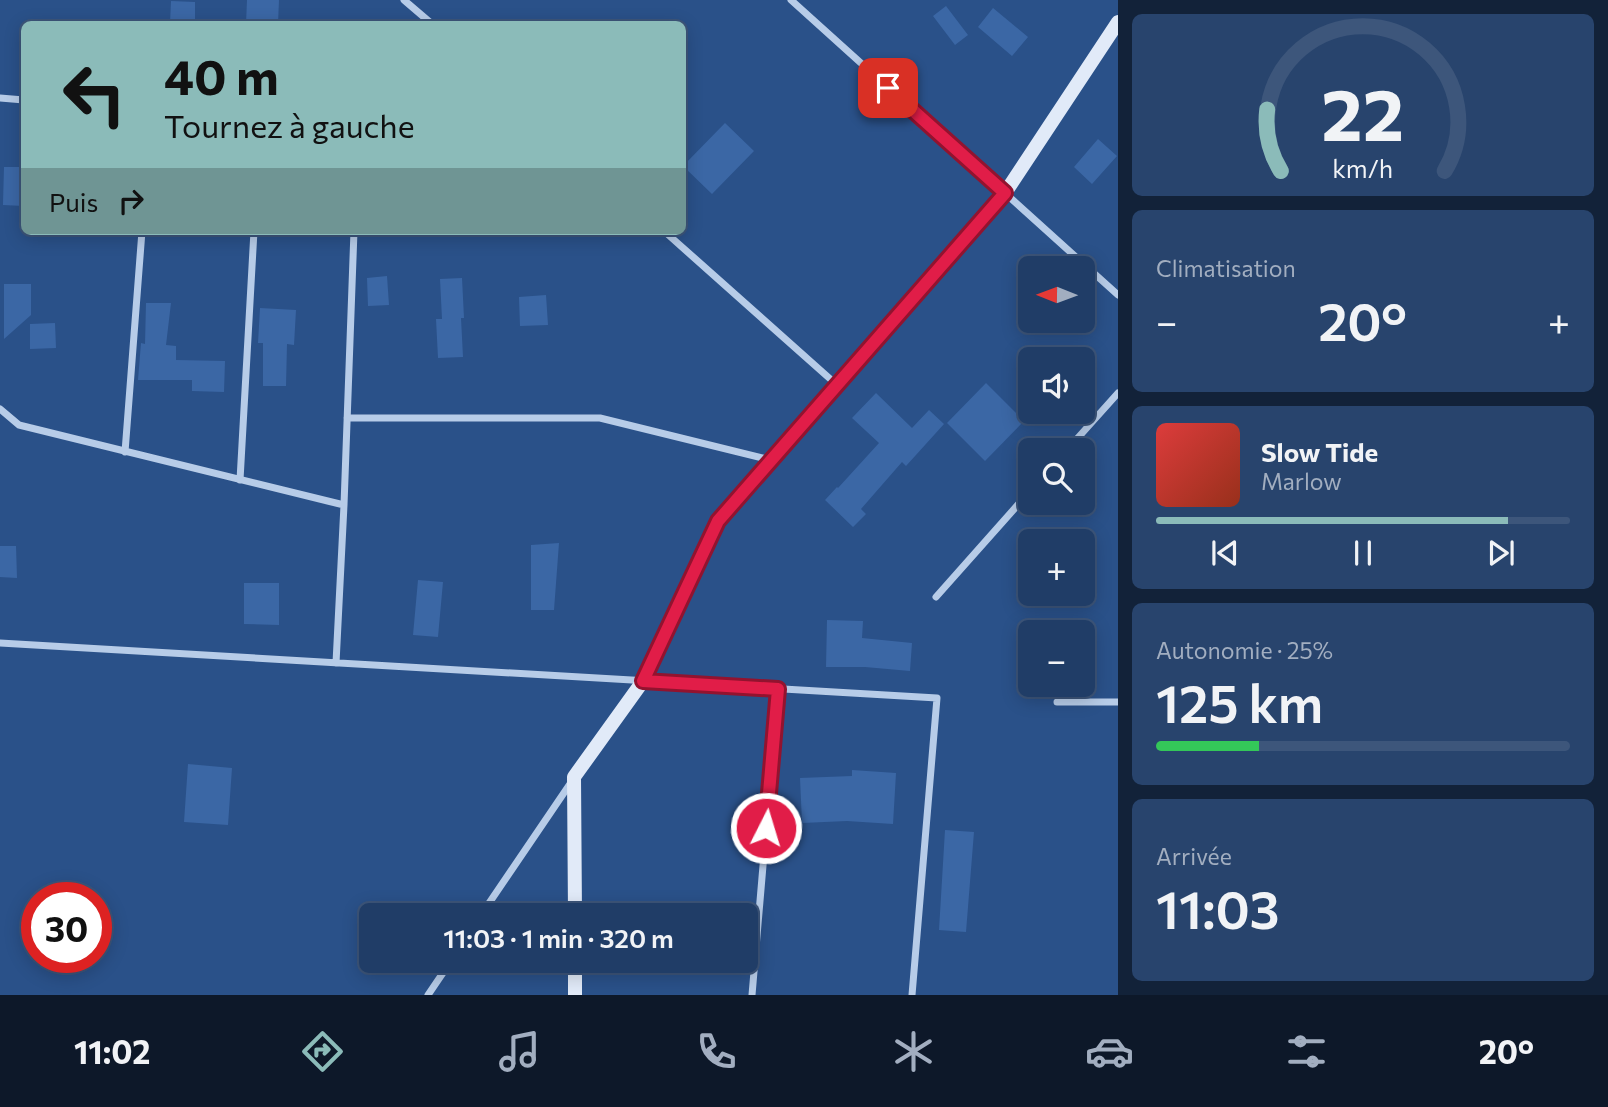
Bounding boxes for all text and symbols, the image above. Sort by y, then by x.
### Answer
text: 40 m [164,45,279,105]
icon: left [49,49,140,140]
pin [858,58,918,118]
text: 22 [1322,67,1404,156]
icon: arrive [869,69,907,107]
text: Tournez à gauche [164,105,415,145]
text: km/h [1333,153,1393,183]
icon: right [112,182,150,220]
text: Puis [49,186,98,217]
text: Climatisation [1156,254,1296,282]
north arrow [1018,256,1096,332]
map controls [1018,256,1095,697]
text: 20° [1318,288,1407,352]
text: − [1156,297,1178,344]
text: + [1548,297,1570,344]
button: sound [1018,347,1095,424]
text: Slow Tide [1261,436,1378,467]
button: search [1018,438,1095,515]
text: Marlow [1261,467,1342,495]
button: + [1018,529,1095,606]
icon: previous [1206,534,1244,572]
icon: pause [1344,534,1382,572]
icon: next [1482,534,1520,572]
button: − [1018,620,1095,697]
text: Autonomie · 25% [1156,636,1333,664]
text: 125 km [1156,670,1323,734]
position arrow [729,791,803,865]
text: Arrivée [1156,842,1232,870]
text: 11:03 [1156,876,1280,940]
speed limit sign: 30 [21,882,112,973]
text: 11:03 · 1 min · 320 m [443,922,674,953]
icon: directions [298,1027,347,1076]
icon: music [495,1027,544,1076]
icon: phone [692,1027,741,1076]
icon: climate [889,1027,938,1076]
icon: car [1085,1027,1134,1076]
icon: filters [1282,1027,1331,1076]
text: 11:02 [74,1031,151,1071]
text: 20° [1479,1031,1534,1071]

